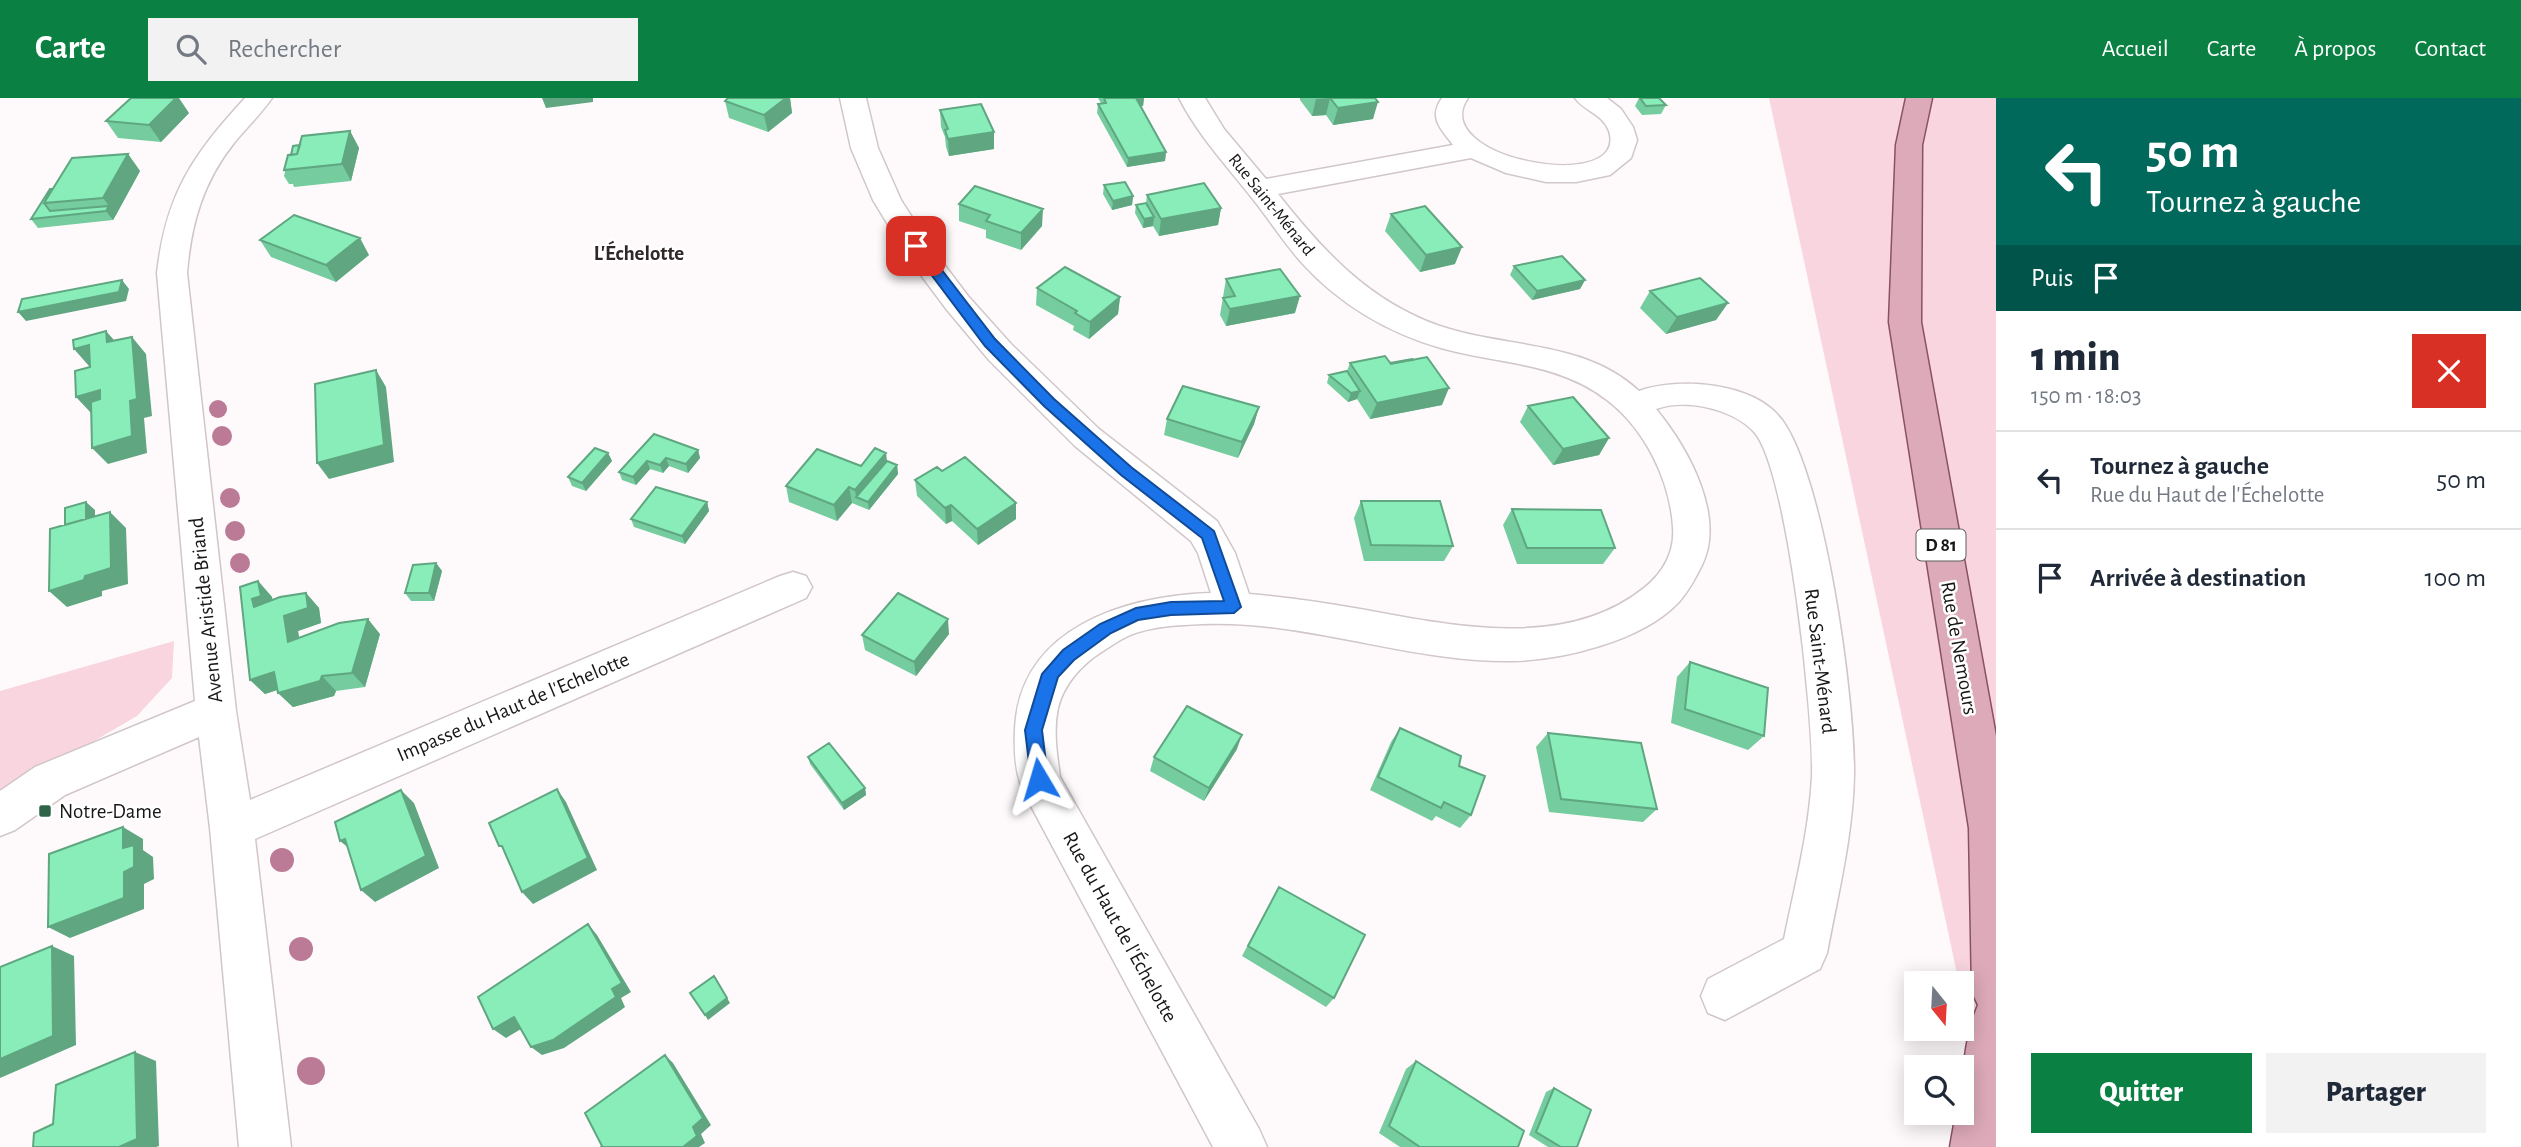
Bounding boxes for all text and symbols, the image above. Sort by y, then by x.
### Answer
search box [148,18,638,81]
icon: search [172,30,210,68]
text: Carte [35,32,106,65]
text: Rechercher [228,36,341,62]
text: Accueil [2102,37,2169,61]
text: Carte [2207,37,2256,61]
text: À propos [2294,37,2376,61]
text: Contact [2414,37,2486,61]
icon: left [2031,126,2122,217]
text: 50 m [2146,128,2240,177]
street label: Rue Saint-Ménard [1225,151,1317,259]
text: Tournez à gauche [2146,186,2361,218]
pin [886,216,946,276]
icon: arrive [897,227,935,265]
district label: L'Échelotte [594,240,684,264]
icon: arrive [2087,259,2125,297]
text: Puis [2031,265,2073,291]
button: close [2412,334,2486,408]
text: 1 min [2031,336,2120,378]
text: 150 m · 18:03 [2031,385,2141,408]
text: Tournez à gauche [2090,453,2269,479]
icon: left [2031,461,2069,499]
text: 50 m [2436,467,2486,493]
text: Rue du Haut de l'Échelotte [2090,484,2324,507]
street label: Avenue Aristide Briand [186,516,226,704]
road number: D 81 [1916,530,1966,560]
icon: arrive [2031,559,2069,597]
text: Arrivée à destination [2090,565,2306,591]
text: 100 m [2425,565,2486,591]
street label: Rue de Nemours [1937,580,1981,716]
street label: Rue Saint-Ménard [1801,587,1839,735]
street label: Impasse du Haut de l'Echelotte [394,648,632,766]
position arrow [1002,742,1076,816]
place label: Notre-Dame [59,801,162,822]
marker: Notre-Dame [37,803,53,819]
street label: Rue du Haut de l'Échelotte [1059,827,1183,1026]
north arrow [1904,971,1974,1041]
map controls [1904,971,1974,1125]
button: Quitter [2031,1053,2252,1133]
button: Partager [2266,1053,2486,1133]
button: search [1904,1055,1974,1125]

